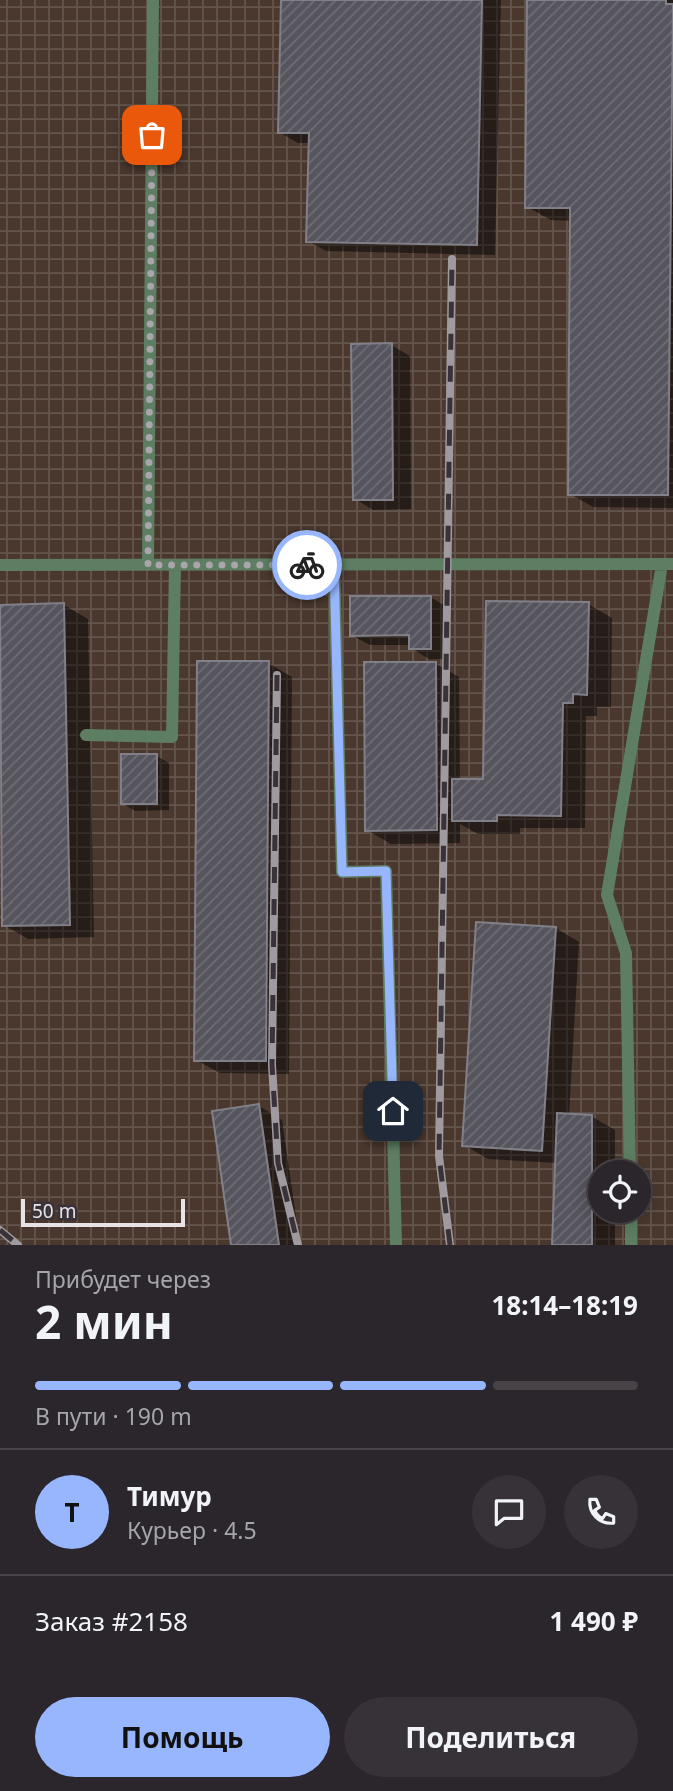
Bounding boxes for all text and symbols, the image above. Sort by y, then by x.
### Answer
pin [122,105,182,165]
icon: bag [133,116,171,154]
courier [272,530,342,600]
icon: bike [288,546,326,584]
pin [363,1081,423,1141]
icon: home [374,1092,412,1130]
map controls [588,1160,651,1223]
button: locate [588,1160,651,1223]
scale bar [21,1196,186,1228]
text: 50 m [32,1198,76,1224]
text: Прибудет через [35,1263,211,1295]
text: 18:14–18:19 [491,1287,638,1323]
text: 2 мин [35,1290,173,1352]
text: В пути · 190 m [35,1400,192,1432]
button: chat [472,1475,546,1549]
button: phone [564,1475,638,1549]
text: Тимур [127,1478,212,1514]
text: Т [64,1494,80,1530]
text: Курьер · 4.5 [127,1514,257,1546]
text: Заказ #2158 [35,1603,188,1639]
text: 1 490 ₽ [549,1603,638,1639]
button: Помощь [35,1697,330,1777]
button: Поделиться [344,1697,638,1777]

